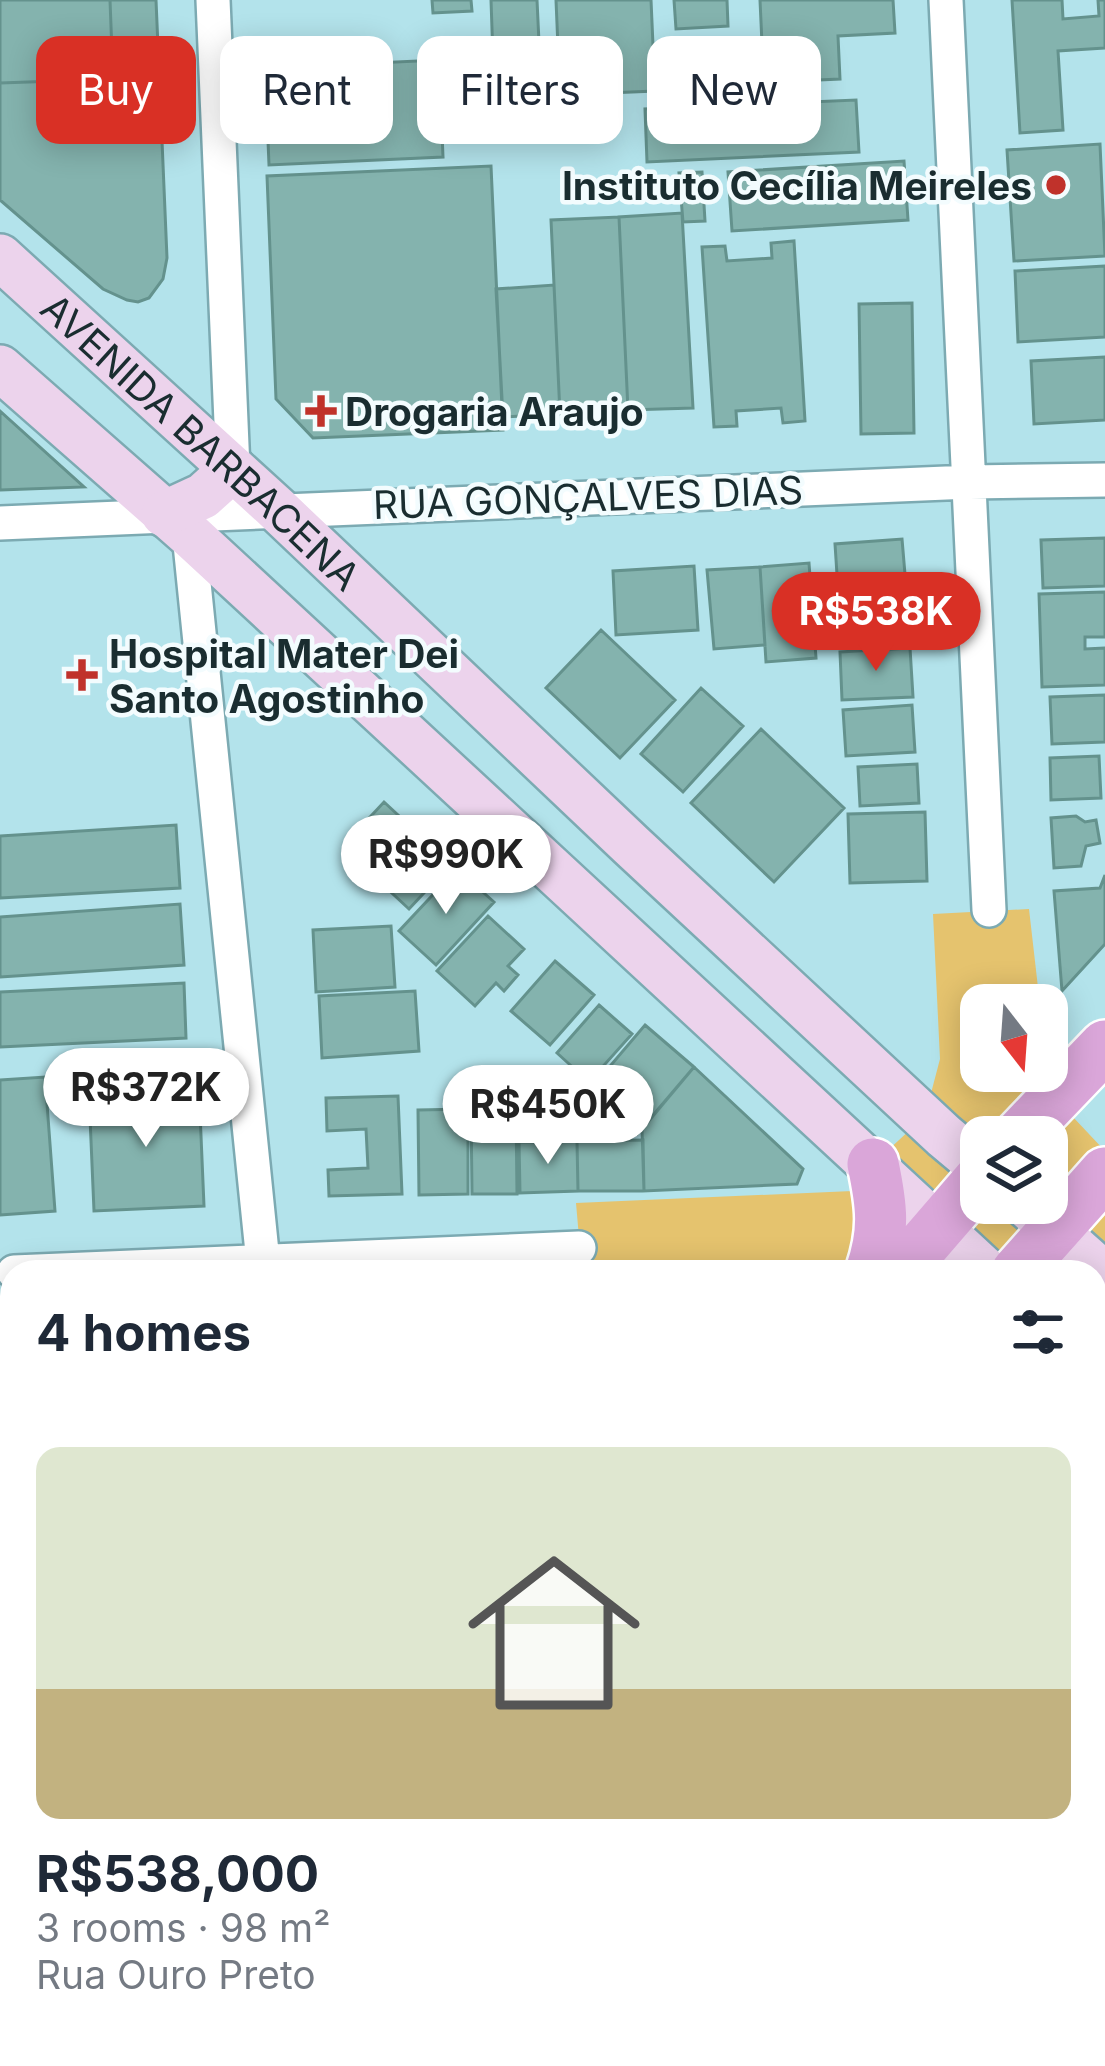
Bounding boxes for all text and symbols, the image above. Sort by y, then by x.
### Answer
chip: Buy [36,36,196,144]
chip: Rent [220,36,393,144]
chip: Filters [417,36,623,144]
chip: New [647,36,821,144]
place label: Instituto Cecília Meireles [562,162,1032,209]
marker: Instituto Cecília Meireles [1043,172,1069,198]
street label: AVENIDA BARBACENA [32,283,370,599]
place label: Drogaria Araujo [345,388,644,435]
marker: Drogaria Araujo [308,398,334,424]
street label: RUA GONÇALVES DIAS [372,466,804,528]
pin: R$538K [778,572,974,674]
text: R$538K [799,587,953,634]
place label: Hospital Mater Dei Santo Agostinho [109,630,459,722]
marker: Hospital Mater Dei Santo Agostinho [66,659,98,691]
pin: R$990K [348,815,544,917]
text: R$990K [368,830,524,877]
north arrow [960,984,1068,1092]
map controls [960,984,1068,1224]
pin: R$372K [48,1048,244,1150]
text: R$372K [70,1063,222,1110]
pin: R$450K [450,1065,646,1167]
text: R$450K [470,1080,626,1127]
button: layers [960,1116,1068,1224]
icon: filters [1005,1299,1071,1365]
text: 4 homes [36,1302,251,1363]
icon: home [446,1525,662,1741]
text: R$538,000 [36,1843,319,1904]
text: 3 rooms · 98 m² [36,1904,330,1951]
text: Rua Ouro Preto [36,1951,316,1998]

